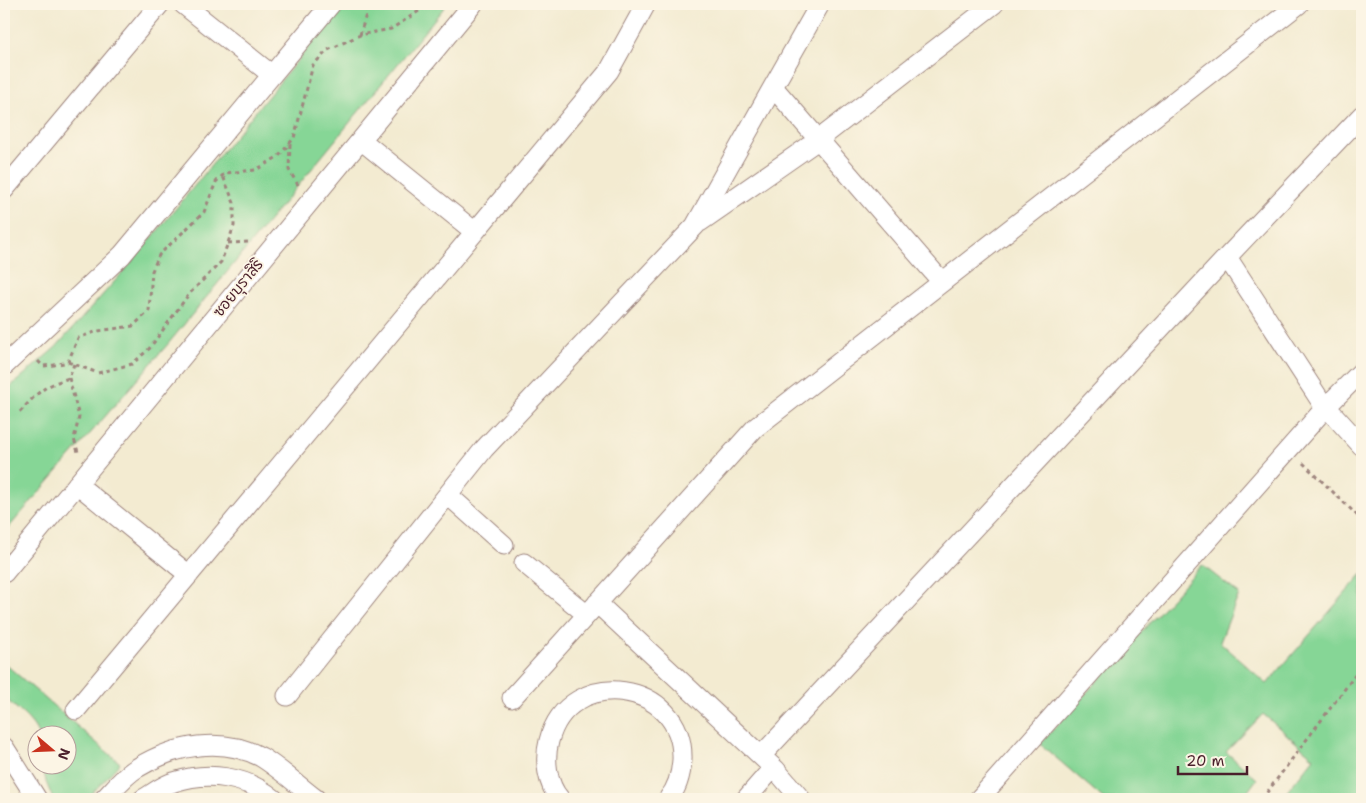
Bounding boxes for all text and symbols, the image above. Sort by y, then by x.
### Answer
street label: ซอยบุราสิริ [208,255,268,322]
north arrow [28,726,78,776]
scale bar [1178,743,1247,775]
text: N [54,746,75,762]
text: 20 m [1186,751,1225,771]

